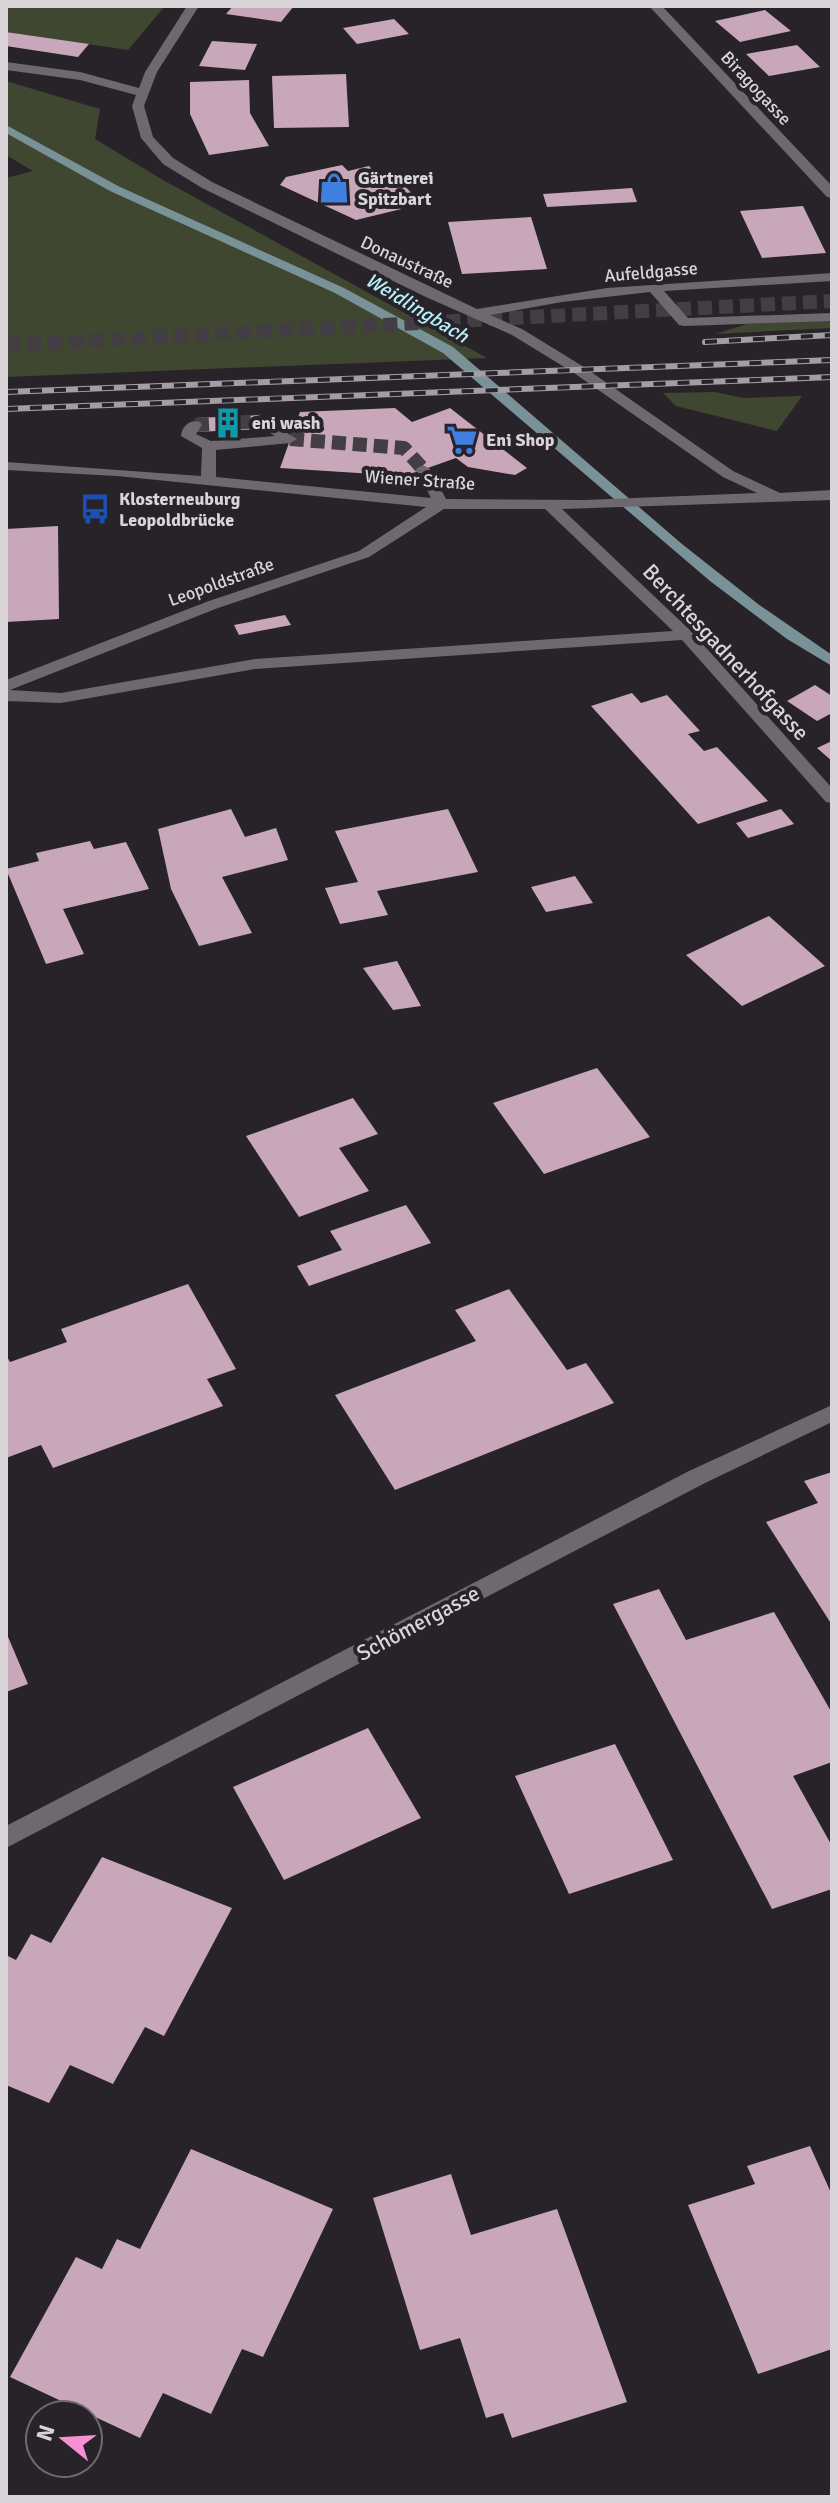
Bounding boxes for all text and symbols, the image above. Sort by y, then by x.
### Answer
street label: Biragogasse [716,46,796,130]
place label: Gärtnerei Spitzbart [358,167,434,210]
shop icon: Gärtnerei Spitzbart [317,171,351,205]
street label: Donaustraße [357,231,457,293]
street label: Aufeldgasse [603,257,699,287]
water label: Weidlingbach [361,267,474,349]
building icon: eni wash [211,406,245,440]
place label: eni wash [252,412,321,434]
supermarket icon: Eni Shop [445,423,479,457]
place label: Eni Shop [486,429,555,451]
street label: Wiener Straße [364,465,476,495]
place label: Klosterneuburg Leopoldbrücke [119,488,241,531]
bus stop icon: Klosterneuburg Leopoldbrücke [78,492,112,526]
street label: Leopoldstraße [165,553,277,611]
street label: Berchtesgadnerhofgasse [637,558,815,746]
street label: Schömergasse [352,1579,484,1667]
north arrow [24,2399,104,2479]
text: N [30,2422,61,2444]

